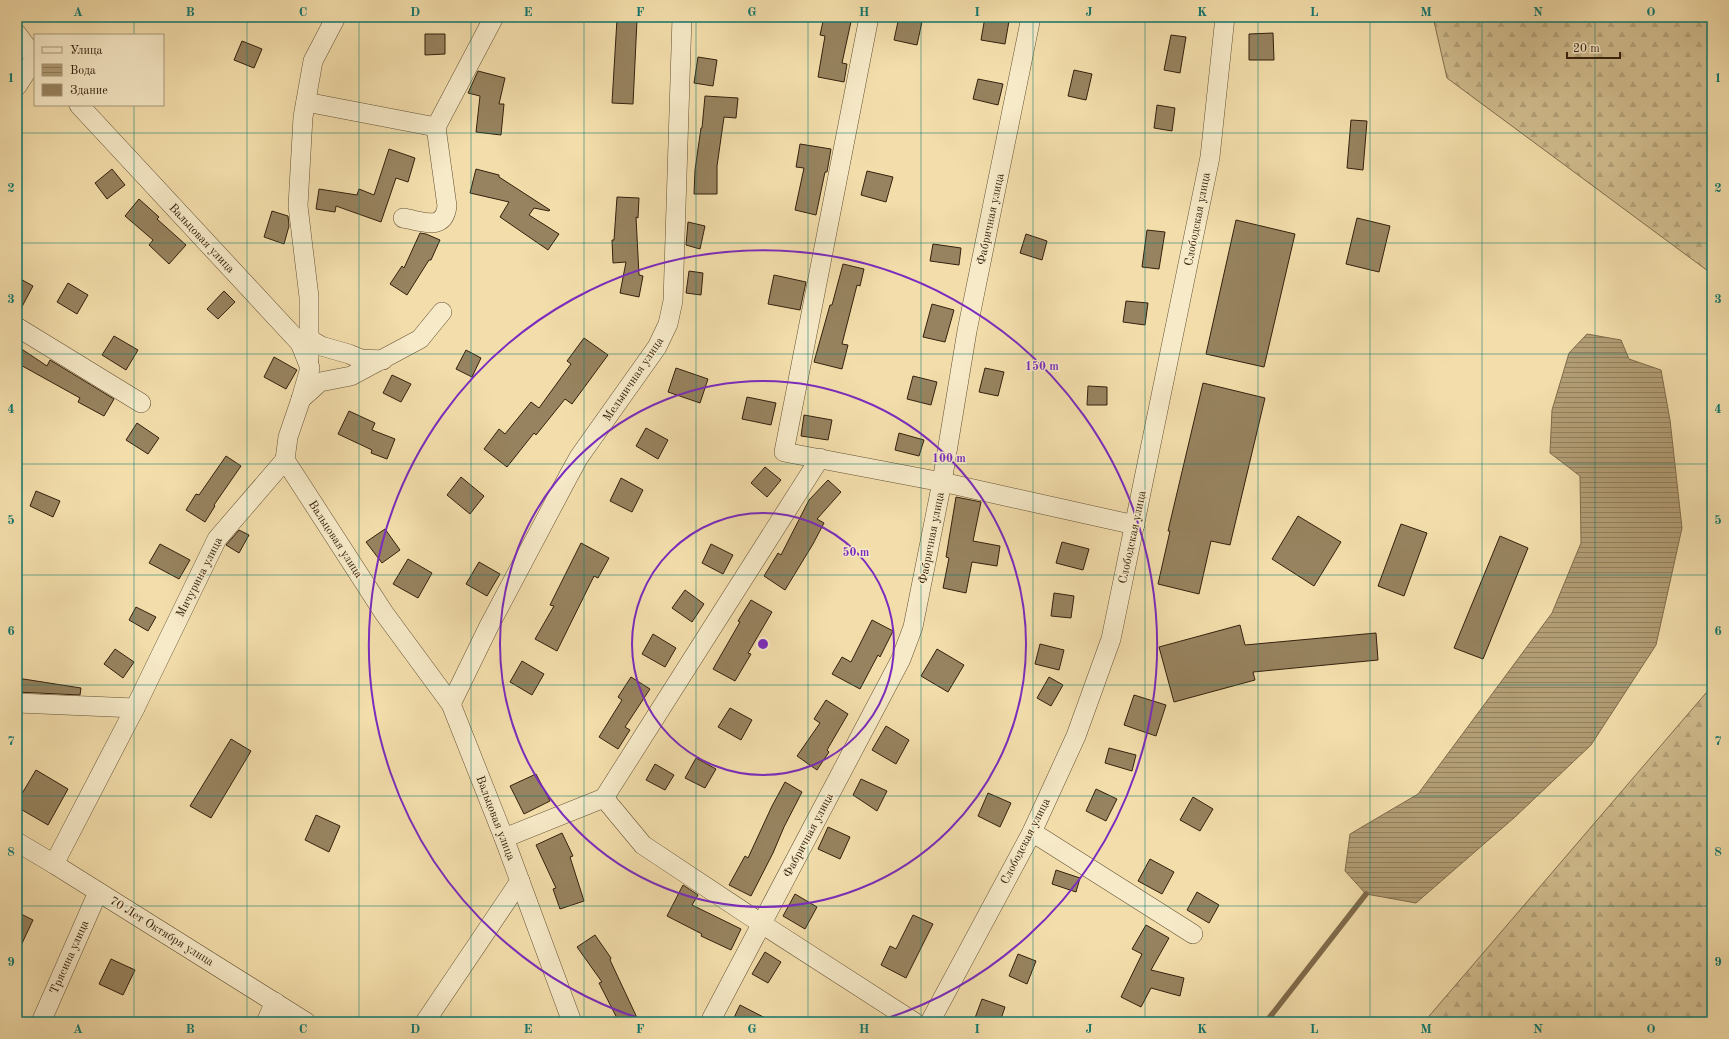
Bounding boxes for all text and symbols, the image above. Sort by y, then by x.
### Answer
text: A [73,6,83,19]
text: B [185,6,195,19]
text: C [299,6,307,19]
text: D [410,6,420,19]
text: E [524,6,533,19]
text: F [636,6,645,19]
text: G [747,6,757,19]
text: H [859,6,870,19]
text: I [974,6,980,19]
text: J [1085,6,1093,19]
text: K [1197,6,1207,19]
text: L [1310,6,1319,19]
text: M [1420,6,1432,19]
text: N [1533,6,1543,19]
text: O [1646,6,1656,19]
legend [34,34,164,106]
scale bar [1567,34,1620,60]
text: 20 m [1573,43,1600,55]
text: Улица [70,45,103,57]
text: Вода [70,65,96,77]
text: 1 [7,72,15,85]
text: 1 [1714,72,1722,85]
text: Здание [70,85,108,97]
street label: Слободская улица [1183,171,1213,267]
street label: Фабричная улица [975,172,1007,266]
text: 2 [7,182,15,195]
text: 2 [1714,182,1722,195]
street label: Вальцовая улица [166,202,236,276]
text: 3 [7,293,15,306]
text: 3 [1714,293,1722,306]
street label: Мельничная улица [601,335,666,424]
text: 150 m [1025,360,1059,373]
text: 4 [7,403,15,416]
text: 4 [1714,403,1722,416]
text: 100 m [932,453,966,465]
street label: Слободская улица [1117,489,1149,585]
street label: Фабричная улица [917,491,947,585]
street label: Вальцовая улица [306,499,365,580]
text: 5 [7,514,15,527]
text: 5 [1714,514,1722,527]
street label: Мичурина улица [175,535,225,619]
text: 50 m [843,546,870,559]
text: 6 [7,625,15,638]
text: 6 [1714,625,1722,638]
centre of rings [756,637,770,651]
text: 7 [7,735,15,748]
text: 7 [1714,735,1722,748]
street label: Вальцовая улица [473,774,517,862]
street label: Фабричная улица [782,791,836,880]
street label: Слободская улица [999,796,1053,886]
text: 8 [7,846,15,859]
text: 8 [1714,846,1722,859]
street label: 70 Лет Октября улица [107,895,216,969]
street label: Трясина улица [48,919,92,996]
text: 9 [7,956,15,969]
text: 9 [1714,956,1722,969]
text: A [73,1023,83,1036]
text: B [185,1023,195,1036]
text: C [299,1023,307,1036]
text: D [410,1023,420,1036]
text: E [524,1023,533,1036]
text: F [636,1023,645,1036]
text: G [747,1023,757,1036]
text: H [859,1023,870,1036]
text: I [974,1023,980,1036]
text: J [1085,1023,1093,1036]
text: K [1197,1023,1207,1036]
text: L [1310,1023,1319,1036]
text: M [1420,1023,1432,1036]
text: N [1533,1023,1543,1036]
text: O [1646,1023,1656,1036]

